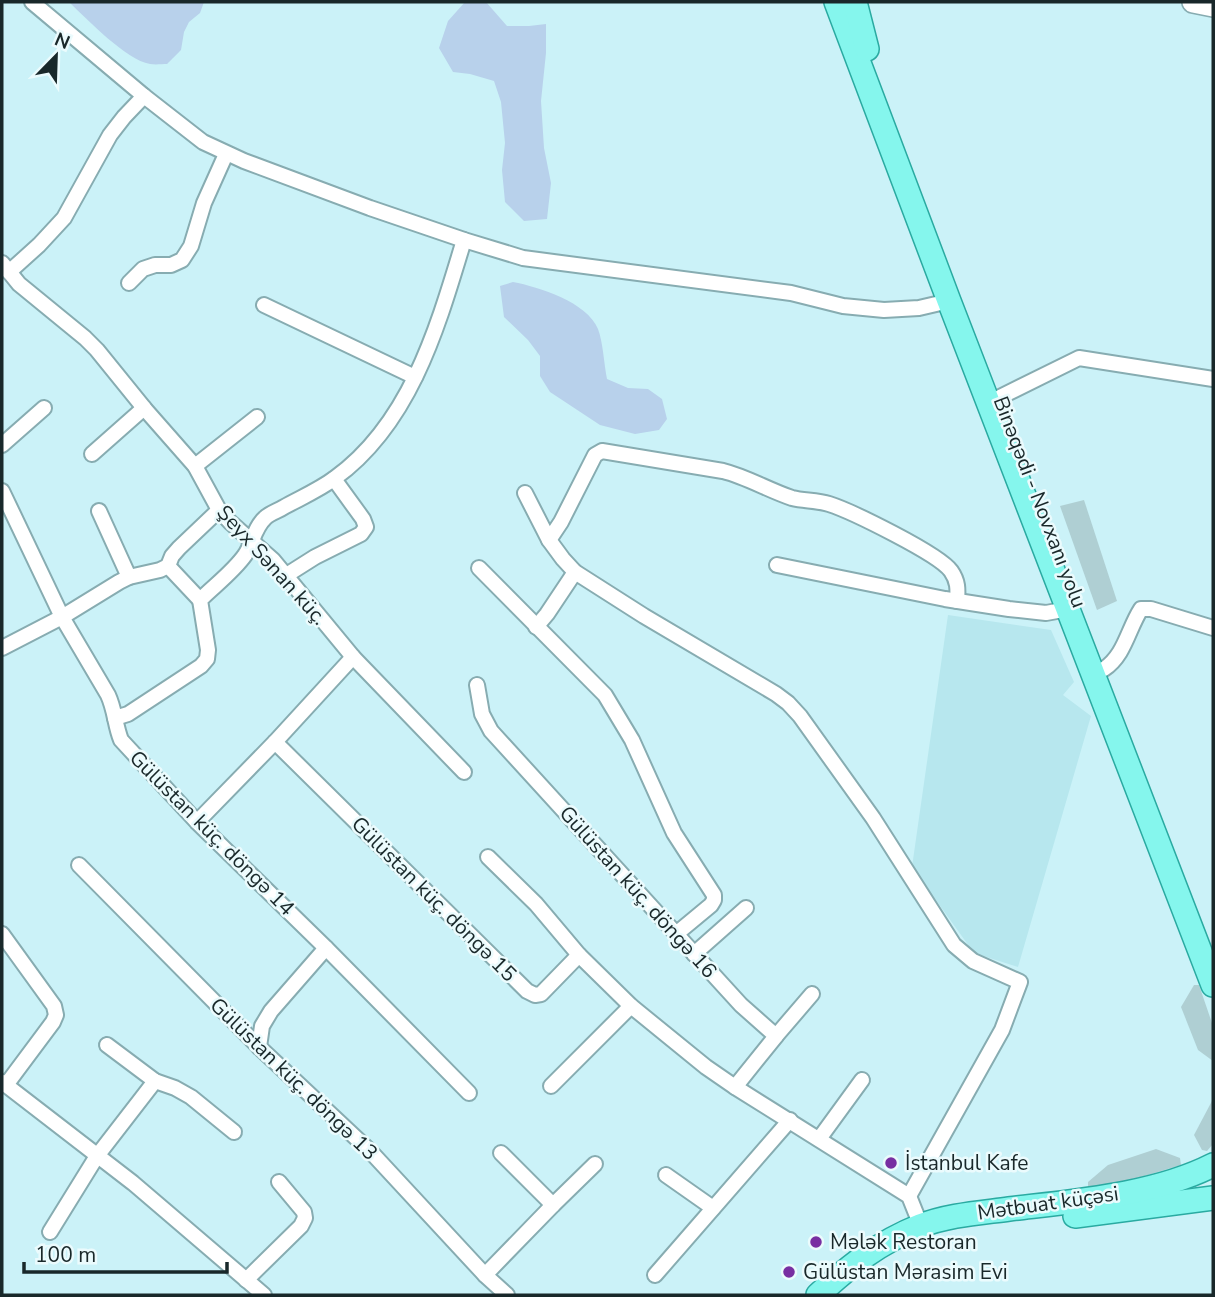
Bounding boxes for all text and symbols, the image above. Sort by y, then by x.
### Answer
north arrow [21,21,91,91]
text: N [51,27,74,56]
street label: Binəqədi - Novxanı yolu [987,392,1093,612]
street label: Şeyx Sənan küç. [211,499,333,631]
street label: Gülüstan küç. döngə 14 [123,744,301,922]
street label: Gülüstan küç. döngə 16 [553,800,723,984]
street label: Gülüstan küç. döngə 15 [345,810,523,988]
street label: Gülüstan küç. döngə 13 [204,991,384,1167]
place label: İstanbul Kafe [905,1149,1029,1177]
marker: İstanbul Kafe [883,1155,899,1171]
street label: Mətbuat küçəsi [976,1179,1120,1227]
place label: Mələk Restoran [830,1228,977,1256]
scale bar [24,1230,228,1274]
marker: Mələk Restoran [808,1234,824,1250]
text: 100 m [35,1241,96,1269]
place label: Gülüstan Mərasim Evi [803,1258,1008,1286]
marker: Gülüstan Mərasim Evi [781,1264,797,1280]

